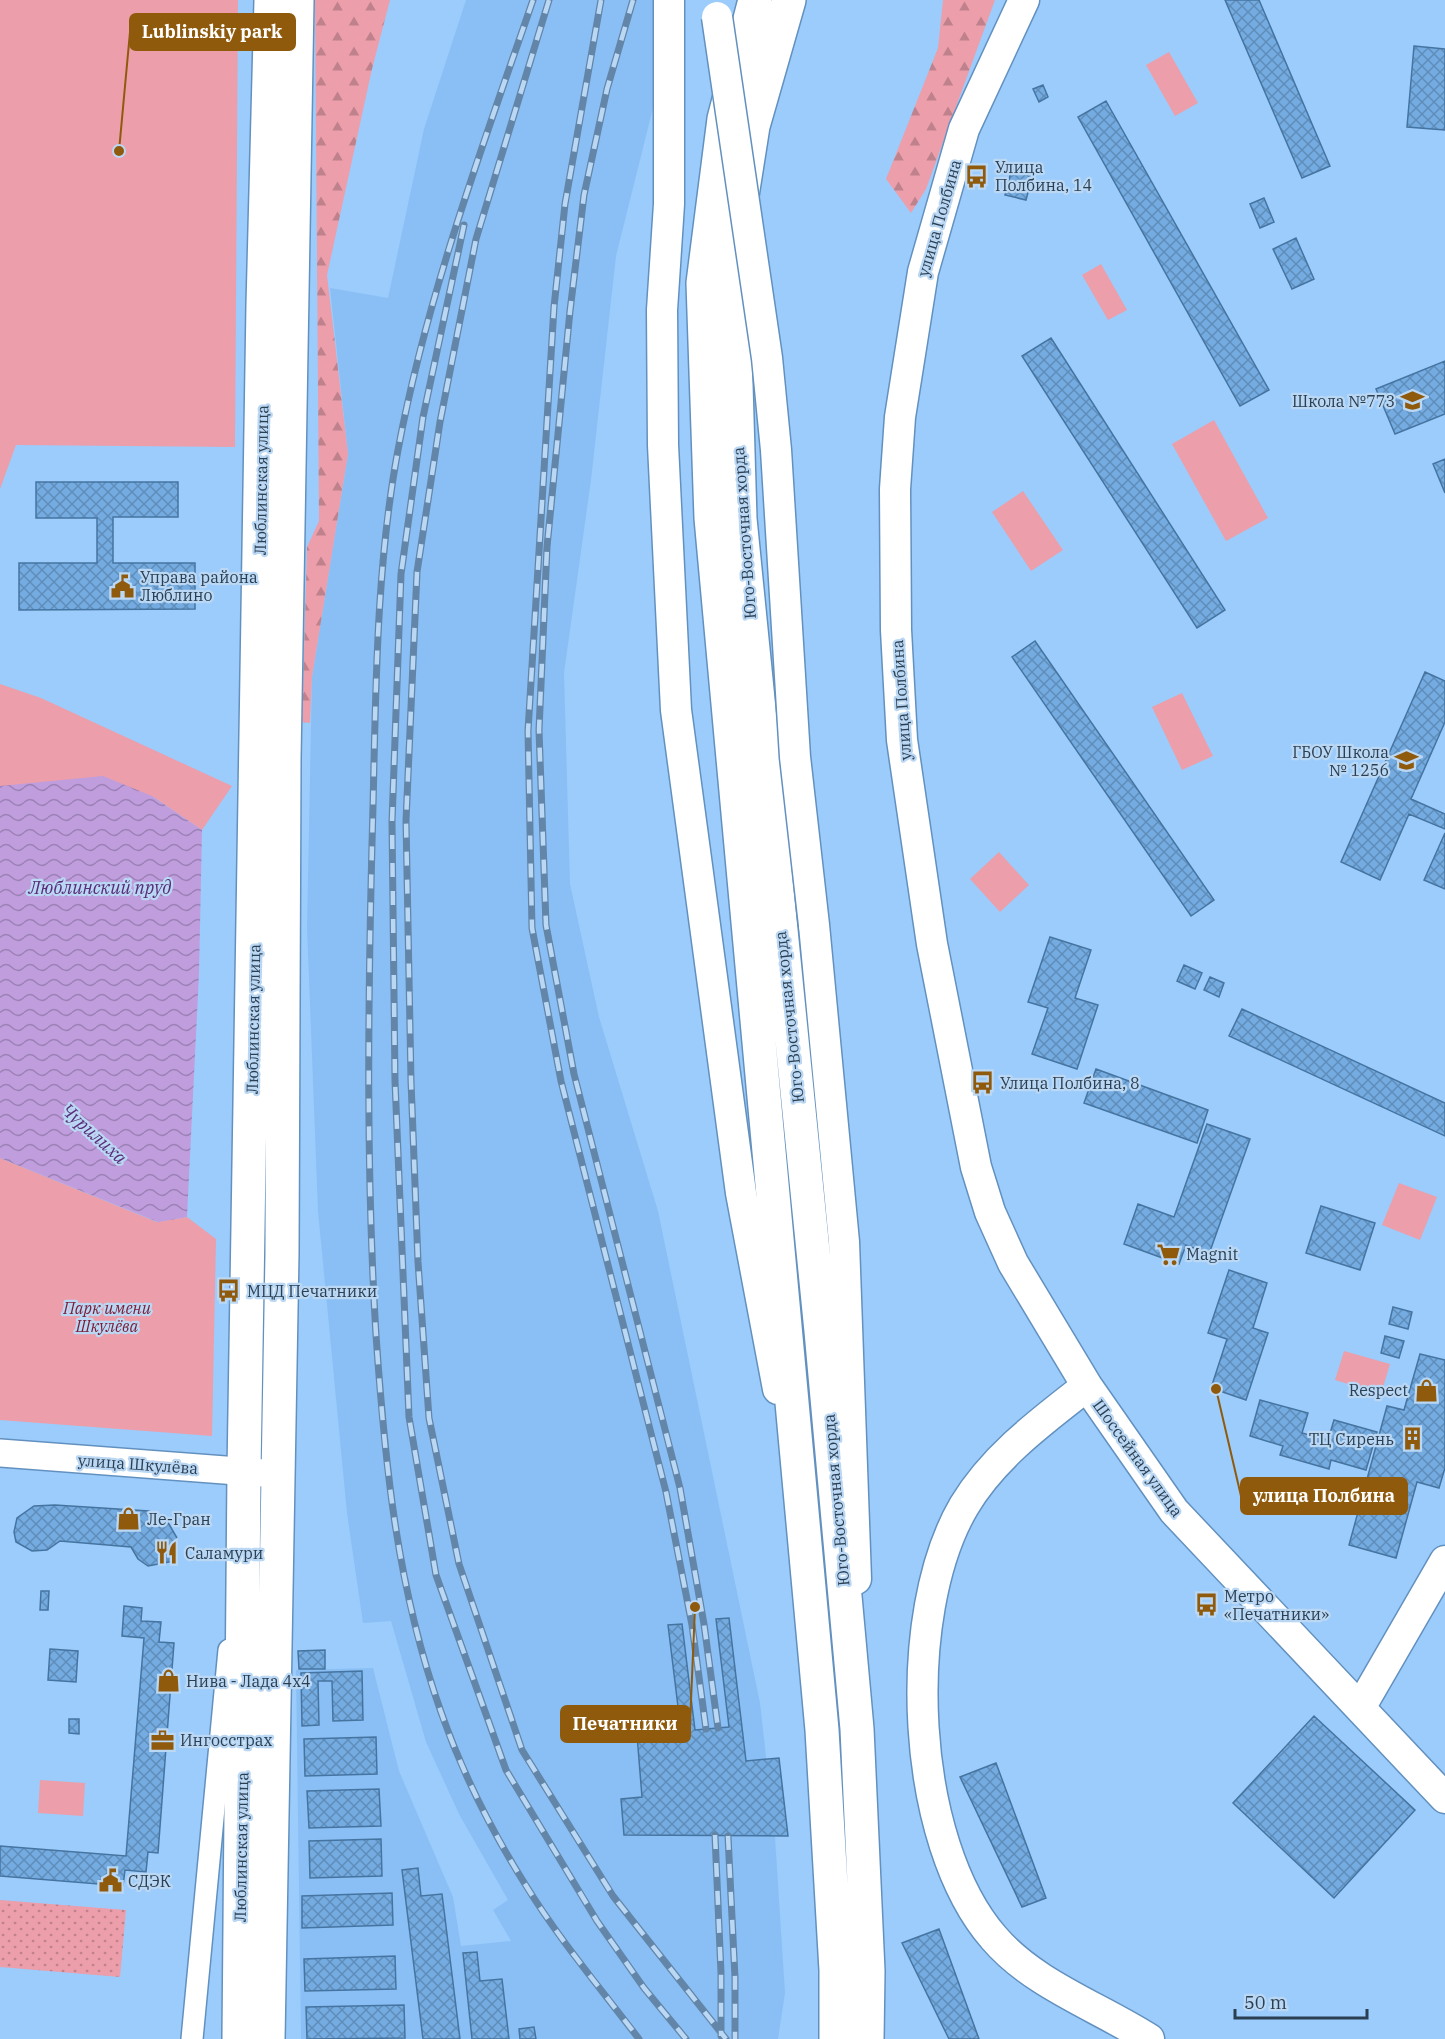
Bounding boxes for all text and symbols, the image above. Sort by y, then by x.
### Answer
callout: Lublinskiy park [130,14,295,50]
text: Lublinskiy park [142,20,283,43]
street label: улица Полбина [913,157,965,279]
place label: Улица Полбина, 14 [995,157,1092,195]
bus stop icon: Улица Полбина, 14 [964,163,990,189]
school or university icon: Школа №773 [1400,388,1426,414]
place label: Школа №773 [1292,391,1395,411]
street label: Люблинская улица [250,404,272,555]
street label: Юго-Восточная хорда [728,446,760,620]
place label: Управа района Люблино [140,567,258,605]
public building icon: Управа района Люблино [109,573,135,599]
street label: улица Полбина [887,639,915,761]
place label: ГБОУ Школа № 1256 [1292,742,1389,780]
school or university icon: ГБОУ Школа № 1256 [1394,748,1420,774]
water label: Люблинский пруд [28,876,171,899]
street label: Юго-Восточная хорда [770,930,808,1104]
street label: Люблинская улица [242,943,264,1094]
bus stop icon: Улица Полбина, 8 [969,1070,995,1096]
place label: Улица Полбина, 8 [1000,1073,1140,1093]
water label: Чурилиха [57,1098,132,1169]
supermarket icon: Magnit [1155,1241,1181,1267]
place label: Magnit [1186,1244,1239,1264]
bus stop icon: МЦД Печатники [216,1278,242,1304]
place label: МЦД Печатники [247,1281,377,1301]
park label: Парк имени Шкулёва [62,1298,151,1336]
shop icon: Respect [1413,1377,1439,1403]
place label: Respect [1349,1380,1408,1400]
street label: Шоссейная улица [1089,1395,1187,1521]
street label: Юго-Восточная хорда [818,1413,853,1587]
building icon: ТЦ Сирень [1399,1426,1425,1452]
place label: ТЦ Сирень [1309,1429,1394,1449]
street label: улица Шкулёва [77,1450,199,1478]
callout: улица Полбина [1241,1478,1407,1514]
text: улица Полбина [1252,1484,1395,1507]
shop icon: Ле-Гран [116,1506,142,1532]
place label: Ле-Гран [147,1509,211,1529]
restaurant icon: Саламури [154,1540,180,1566]
place label: Саламури [185,1543,263,1563]
place label: Метро «Печатники» [1224,1586,1329,1624]
bus stop icon: Метро «Печатники» [1193,1592,1219,1618]
shop icon: Нива - Лада 4х4 [155,1668,181,1694]
place label: Нива - Лада 4х4 [186,1671,311,1691]
callout: Печатники [561,1706,690,1742]
text: Печатники [572,1712,678,1735]
office icon: Ингосстрах [149,1727,175,1753]
place label: Ингосстрах [180,1730,273,1750]
street label: Люблинская улица [230,1771,252,1922]
public building icon: СДЭК [97,1868,123,1894]
place label: СДЭК [128,1871,171,1891]
scale bar [1235,1982,1367,2020]
text: 50 m [1244,1991,1287,2014]

